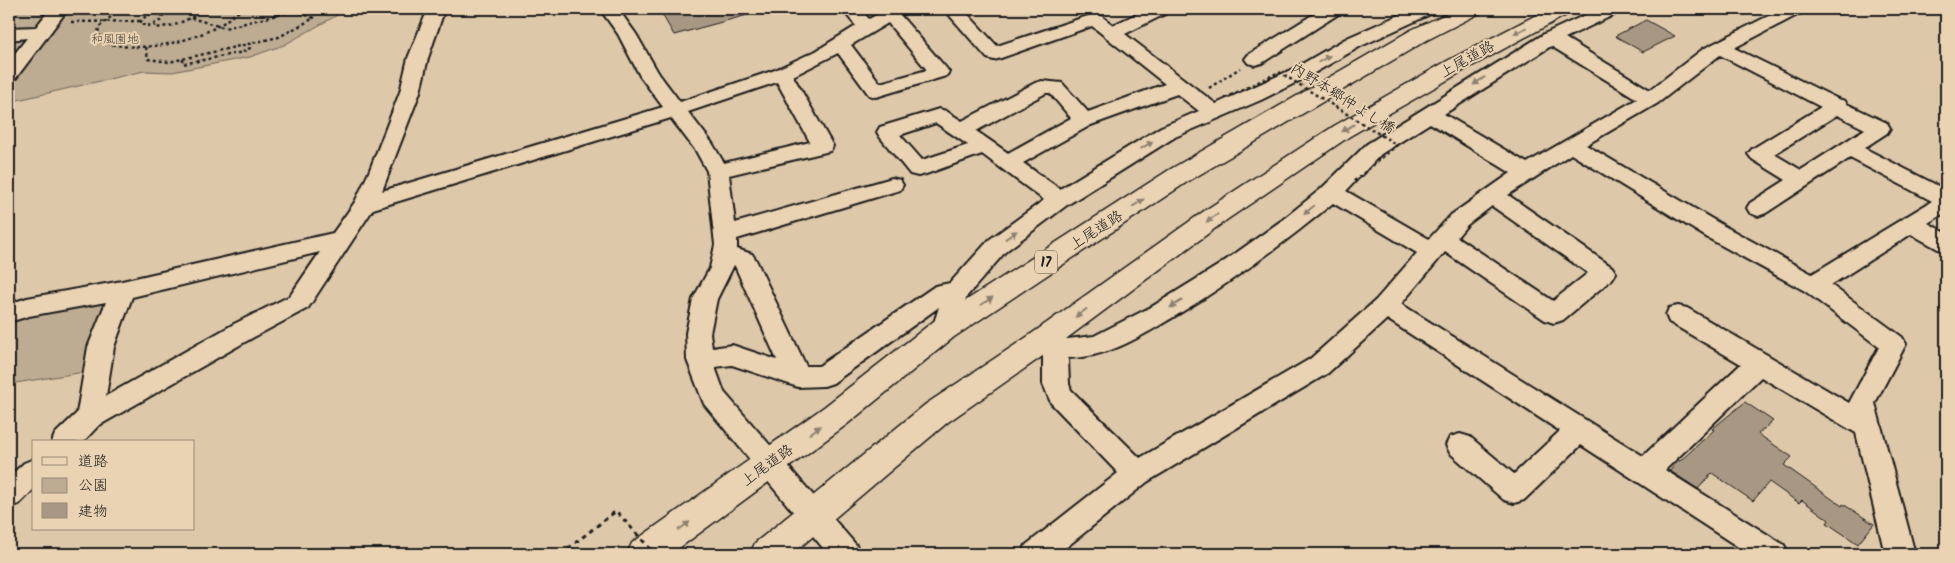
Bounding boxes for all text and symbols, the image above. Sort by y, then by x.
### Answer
one-way arrow [1512,27,1527,35]
park label: 和風園地 [91,30,139,49]
street label: 上尾道路 [1435,35,1500,85]
one-way arrow [1317,55,1332,63]
street label: 内野本郷仲よし橋 [1285,57,1400,141]
one-way arrow [1473,77,1486,86]
one-way arrow [1340,124,1355,132]
one-way arrow [1140,141,1153,150]
one-way arrow [1131,198,1144,207]
street label: 上尾道路 [1065,204,1128,257]
one-way arrow [1302,205,1315,216]
one-way arrow [1206,212,1219,223]
one-way arrow [1004,230,1018,240]
road number: 17 [1035,250,1057,274]
one-way arrow [980,296,993,306]
one-way arrow [1169,299,1182,308]
one-way arrow [1075,308,1088,319]
one-way arrow [808,425,822,435]
street label: 上尾道路 [736,438,799,493]
legend [32,440,195,530]
text: 道路 [78,450,108,474]
text: 公園 [78,474,108,498]
text: 建物 [78,500,108,524]
one-way arrow [677,521,690,531]

